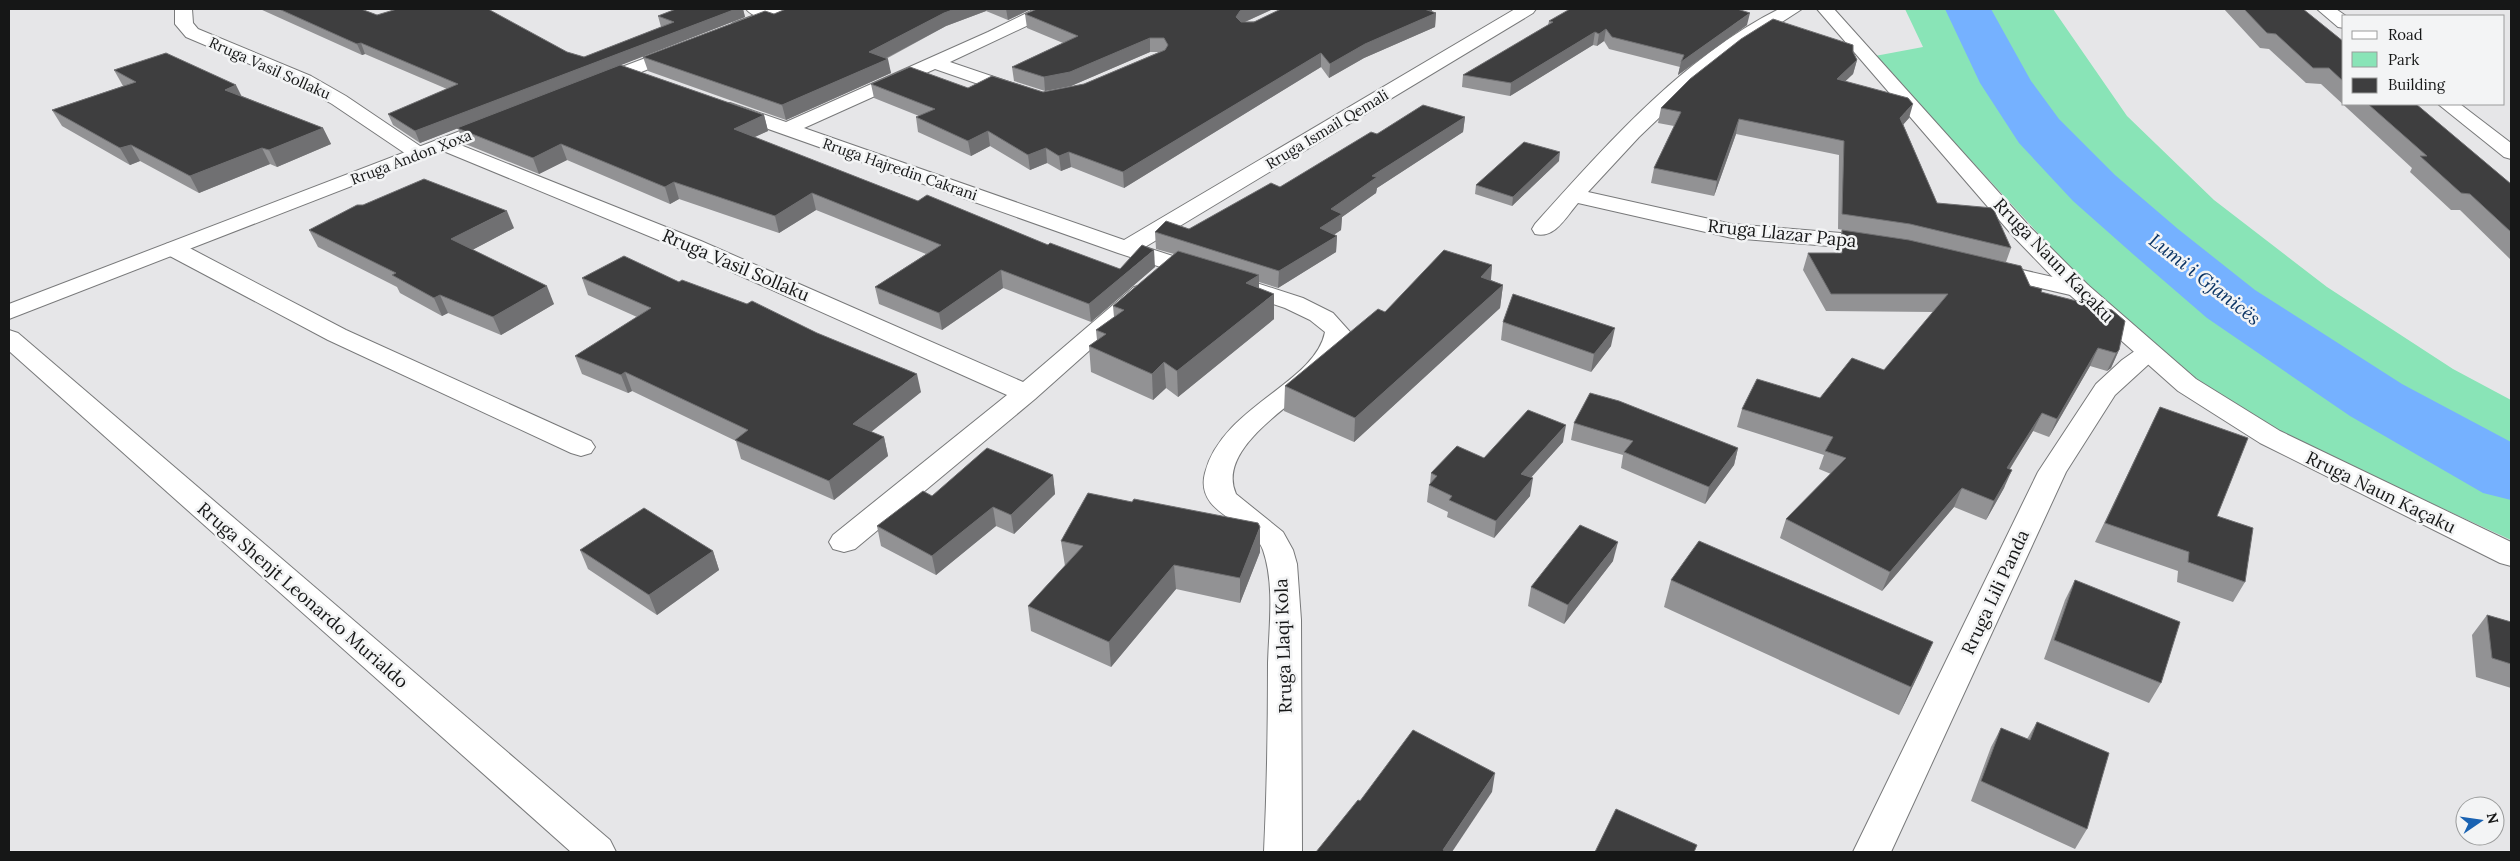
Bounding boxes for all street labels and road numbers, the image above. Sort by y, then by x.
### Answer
street label: Rruga Vasil Sollaku [206,33,334,103]
street label: Rruga Ismail Qemali [1262,85,1392,173]
street label: Rruga Andon Xoxa [348,125,475,189]
street label: Rruga Hajredin Cakrani [820,134,980,204]
street label: Rruga Naun Kaçaku [1989,193,2119,327]
street label: Rruga Llazar Papa [1706,214,1858,252]
street label: Rruga Vasil Sollaku [659,224,813,306]
street label: Rruga Naun Kaçaku [2302,446,2460,538]
street label: Rruga Shenjt Leonardo Murialdo [193,497,413,693]
street label: Rruga Lili Panda [1956,526,2034,658]
street label: Rruga Llaqi Kola [1269,578,1297,714]

